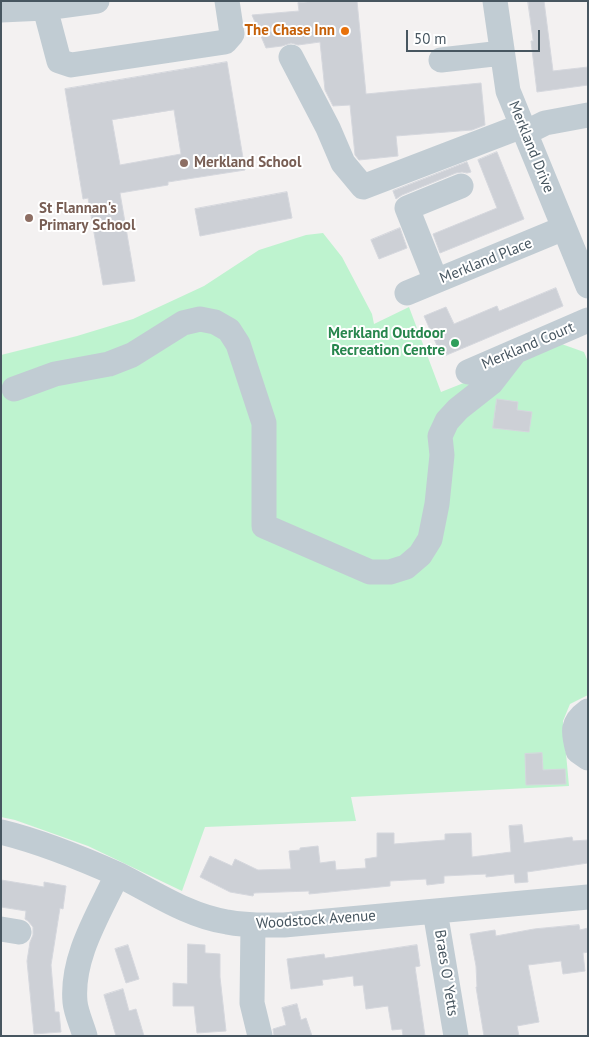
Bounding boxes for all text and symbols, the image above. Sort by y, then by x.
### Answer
scale bar [409,20,543,52]
place label: The Chase Inn [245,22,335,40]
marker: The Chase Inn [339,25,351,37]
text: 50 m [414,29,447,48]
street label: Merkland Drive [504,98,558,196]
place label: Merkland School [194,154,301,172]
marker: Merkland School [178,157,190,169]
place label: St Flannan's Primary School [39,200,135,235]
marker: St Flannan's Primary School [23,212,35,224]
street label: Merkland Place [437,234,535,288]
street label: Merkland Court [479,318,577,374]
place label: Merkland Outdoor Recreation Centre [328,325,445,360]
marker: Merkland Outdoor Recreation Centre [449,337,461,349]
street label: Woodstock Avenue [256,907,376,933]
street label: Braes O' Yetts [430,928,462,1018]

